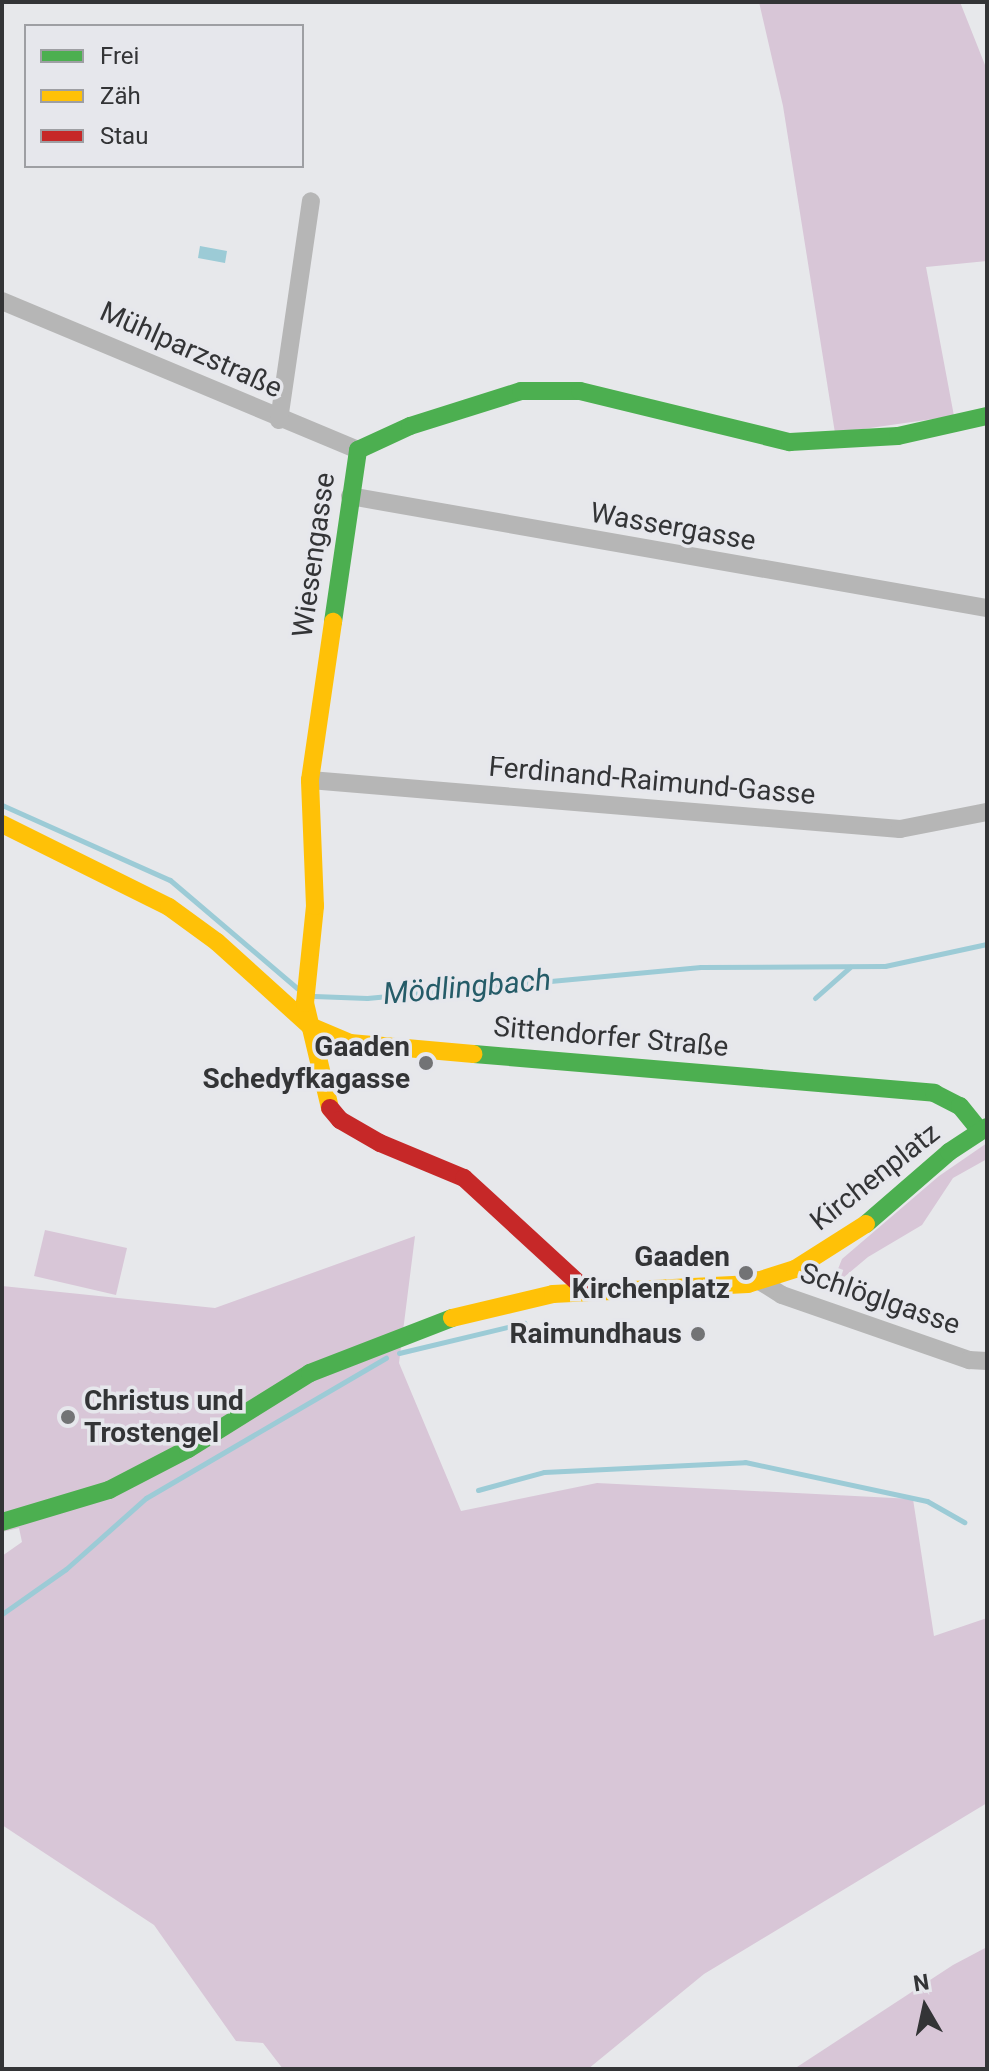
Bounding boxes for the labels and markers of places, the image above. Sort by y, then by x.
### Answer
place label: Gaaden Schedyfkagasse [203,1030,410,1096]
marker: Gaaden Schedyfkagasse [417,1054,435,1072]
place label: Gaaden Kirchenplatz [572,1240,730,1306]
marker: Gaaden Kirchenplatz [737,1264,755,1282]
place label: Raimundhaus [510,1317,682,1351]
marker: Raimundhaus [689,1325,707,1343]
place label: Christus und Trostengel [84,1384,244,1450]
marker: Christus und Trostengel [59,1408,77,1426]

